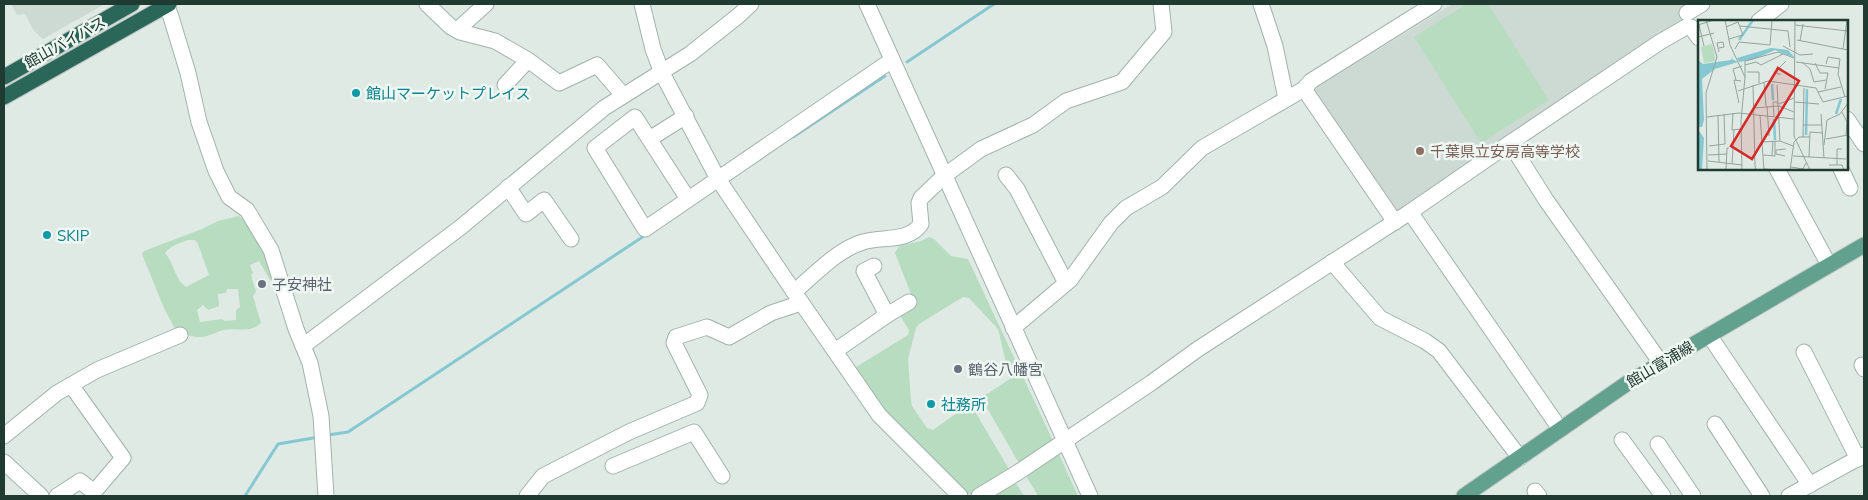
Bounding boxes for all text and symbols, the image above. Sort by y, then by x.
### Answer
street label: 館山バイパス [21,12,109,72]
inset map [1698,20,1848,170]
place label: 館山マーケットプレイス [366,84,531,103]
marker: 館山マーケットプレイス [350,87,362,99]
place label: 千葉県立安房高等学校 [1430,142,1580,161]
marker: 千葉県立安房高等学校 [1414,145,1426,157]
place label: SKIP [57,226,90,245]
marker: SKIP [41,229,53,241]
place label: 子安神社 [272,275,332,294]
marker: 子安神社 [256,278,268,290]
street label: 館山富浦線 [1623,337,1697,391]
place label: 鶴谷八幡宮 [968,360,1043,379]
marker: 鶴谷八幡宮 [952,363,964,375]
place label: 社務所 [941,395,986,414]
marker: 社務所 [925,398,937,410]

